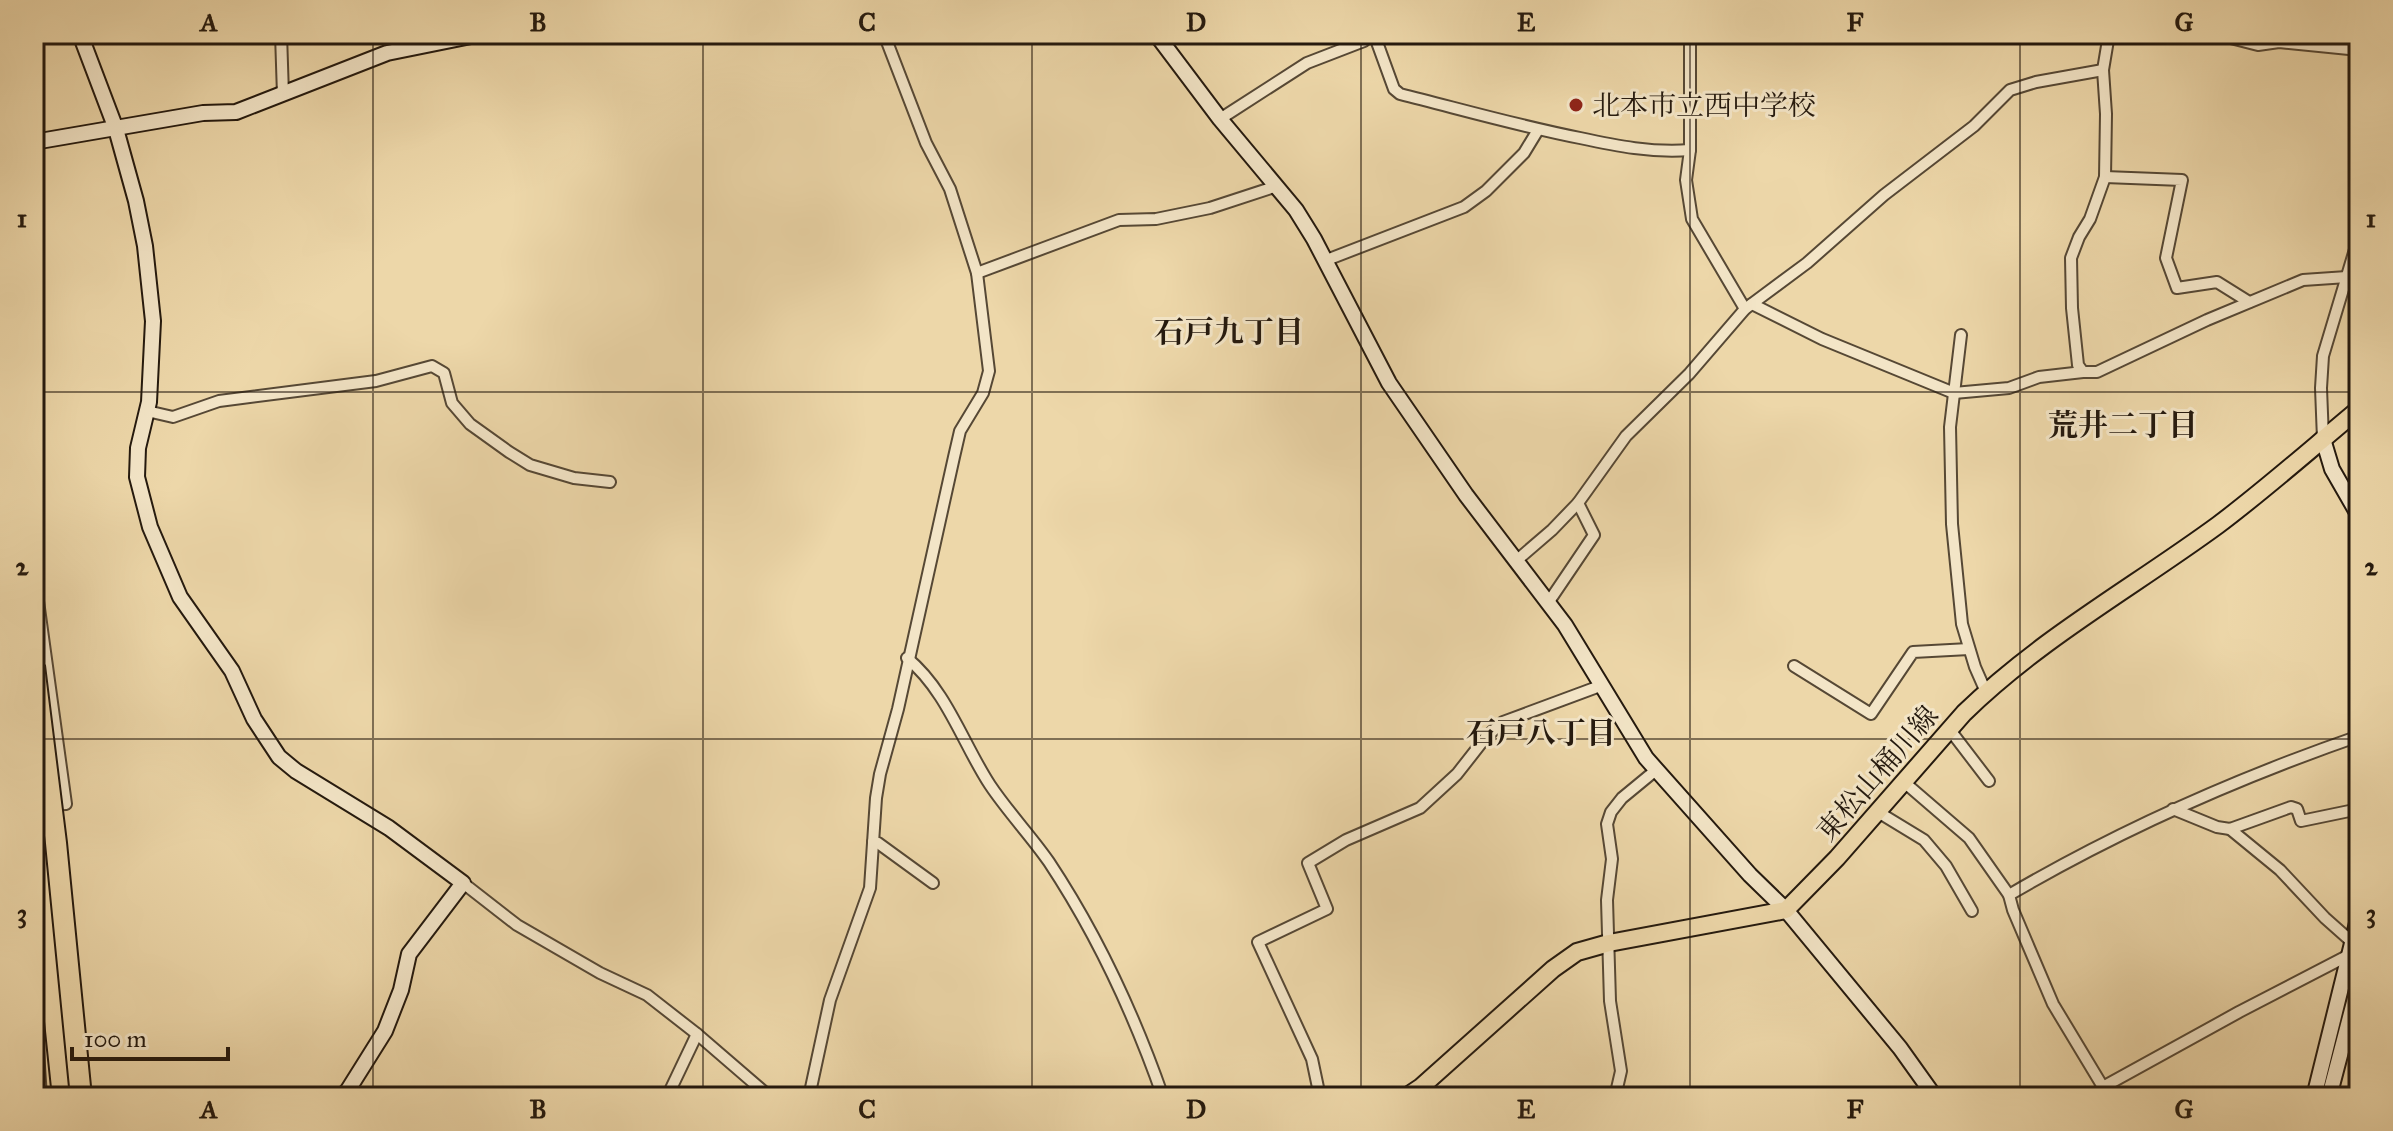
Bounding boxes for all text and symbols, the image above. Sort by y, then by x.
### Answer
text: A [198,6,218,38]
text: B [529,6,547,38]
text: C [858,6,876,38]
text: D [1186,6,1206,38]
text: E [1517,6,1536,38]
text: F [1847,6,1864,38]
text: G [2174,6,2194,38]
place label: 北本市立西中学校 [1592,88,1816,123]
marker: 北本市立西中学校 [1567,96,1585,114]
text: 1 [17,202,27,234]
text: 1 [2366,202,2376,234]
district label: 石戸九丁目 [1154,314,1304,350]
district label: 荒井二丁目 [2048,407,2198,443]
text: 2 [16,550,30,582]
text: 2 [2365,550,2379,582]
street label: 東松山桶川線 [1809,698,1946,848]
district label: 石戸八丁目 [1466,715,1616,751]
text: 3 [17,897,27,929]
text: 3 [2366,897,2376,929]
scale bar [72,1011,228,1061]
text: 100 m [84,1024,147,1054]
text: A [198,1093,218,1125]
text: B [529,1093,547,1125]
text: C [858,1093,876,1125]
text: D [1186,1093,1206,1125]
text: E [1517,1093,1536,1125]
text: F [1847,1093,1864,1125]
text: G [2174,1093,2194,1125]

